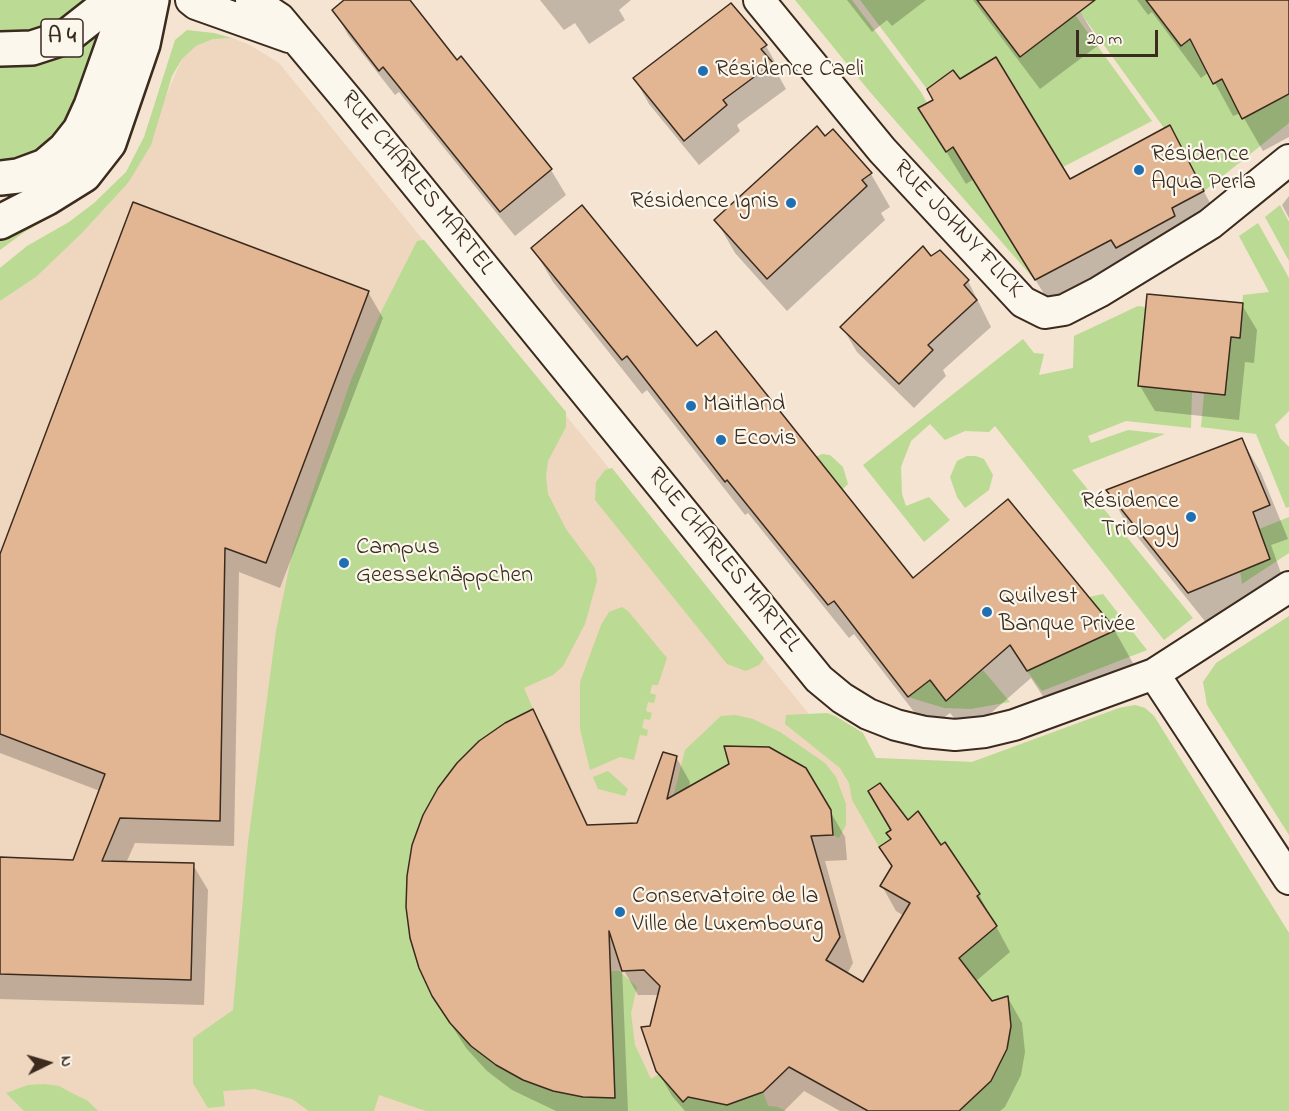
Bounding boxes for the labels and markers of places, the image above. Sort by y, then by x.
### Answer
place label: Résidence Caeli [715,57,864,85]
marker: Résidence Caeli [696,64,710,78]
place label: Résidence Aqua Perla [1151,142,1256,198]
marker: Résidence Aqua Perla [1132,163,1146,177]
place label: Résidence Ignis [630,189,779,217]
marker: Résidence Ignis [784,196,798,210]
place label: Maitland [703,392,785,420]
marker: Maitland [684,399,698,413]
place label: Ecovis [733,426,796,454]
marker: Ecovis [714,433,728,447]
place label: Résidence Triology [1081,489,1179,545]
marker: Résidence Triology [1184,510,1198,524]
place label: Campus Geesseknäppchen [356,535,533,591]
marker: Campus Geesseknäppchen [337,556,351,570]
place label: Quilvest Banque Privée [999,584,1135,640]
marker: Quilvest Banque Privée [980,605,994,619]
place label: Conservatoire de la Ville de Luxembourg [632,884,824,940]
marker: Conservatoire de la Ville de Luxembourg [613,905,627,919]

